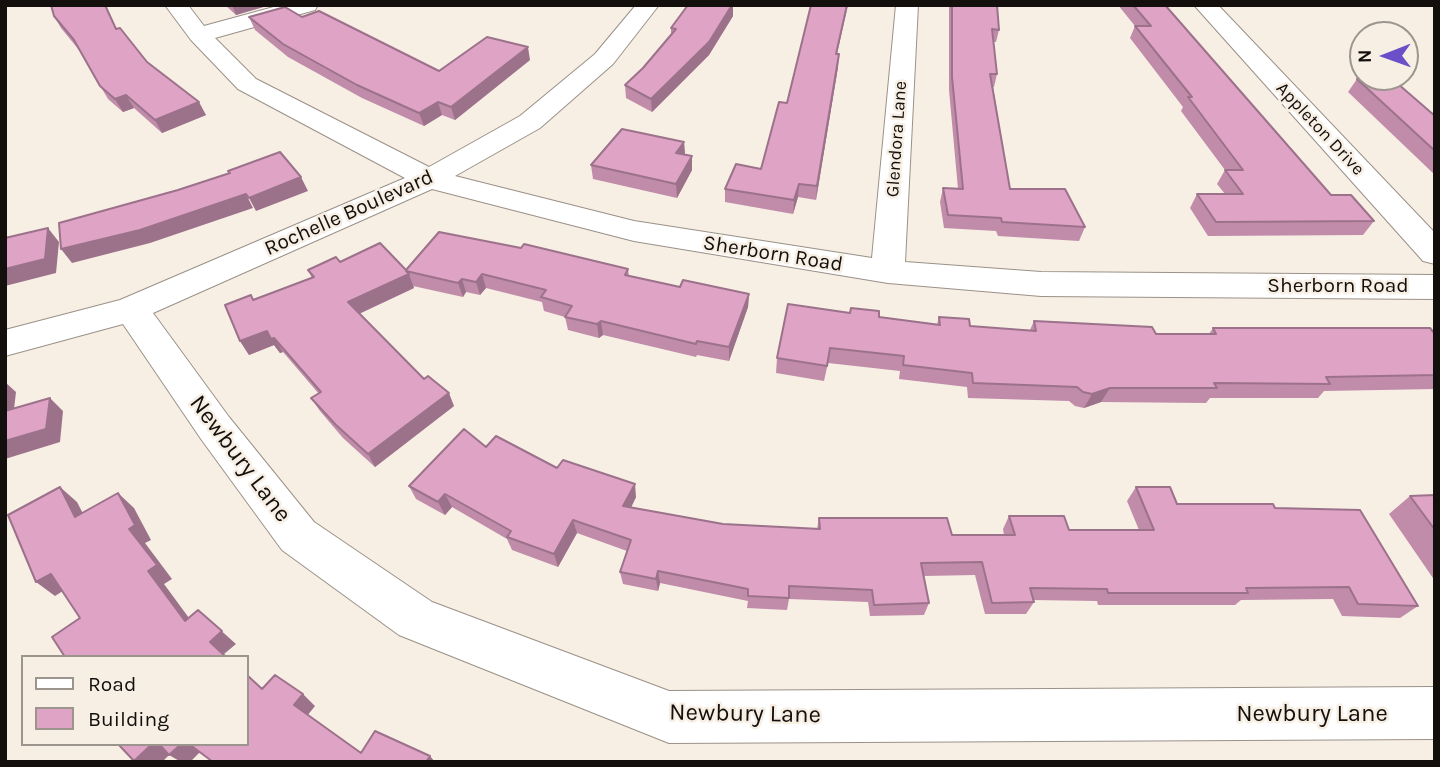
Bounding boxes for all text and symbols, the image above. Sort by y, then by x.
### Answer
north arrow [1349,21,1419,91]
text: N [1354,49,1376,63]
street label: Appleton Drive [1271,78,1369,180]
street label: Glendora Lane [882,80,912,198]
street label: Rochelle Boulevard [261,164,437,262]
street label: Sherborn Road [701,231,845,277]
street label: Sherborn Road [1267,273,1409,299]
street label: Newbury Lane [183,390,297,528]
legend [21,655,248,746]
text: Road [88,672,136,696]
street label: Newbury Lane [669,698,821,730]
street label: Newbury Lane [1236,700,1388,728]
text: Building [88,707,169,731]

